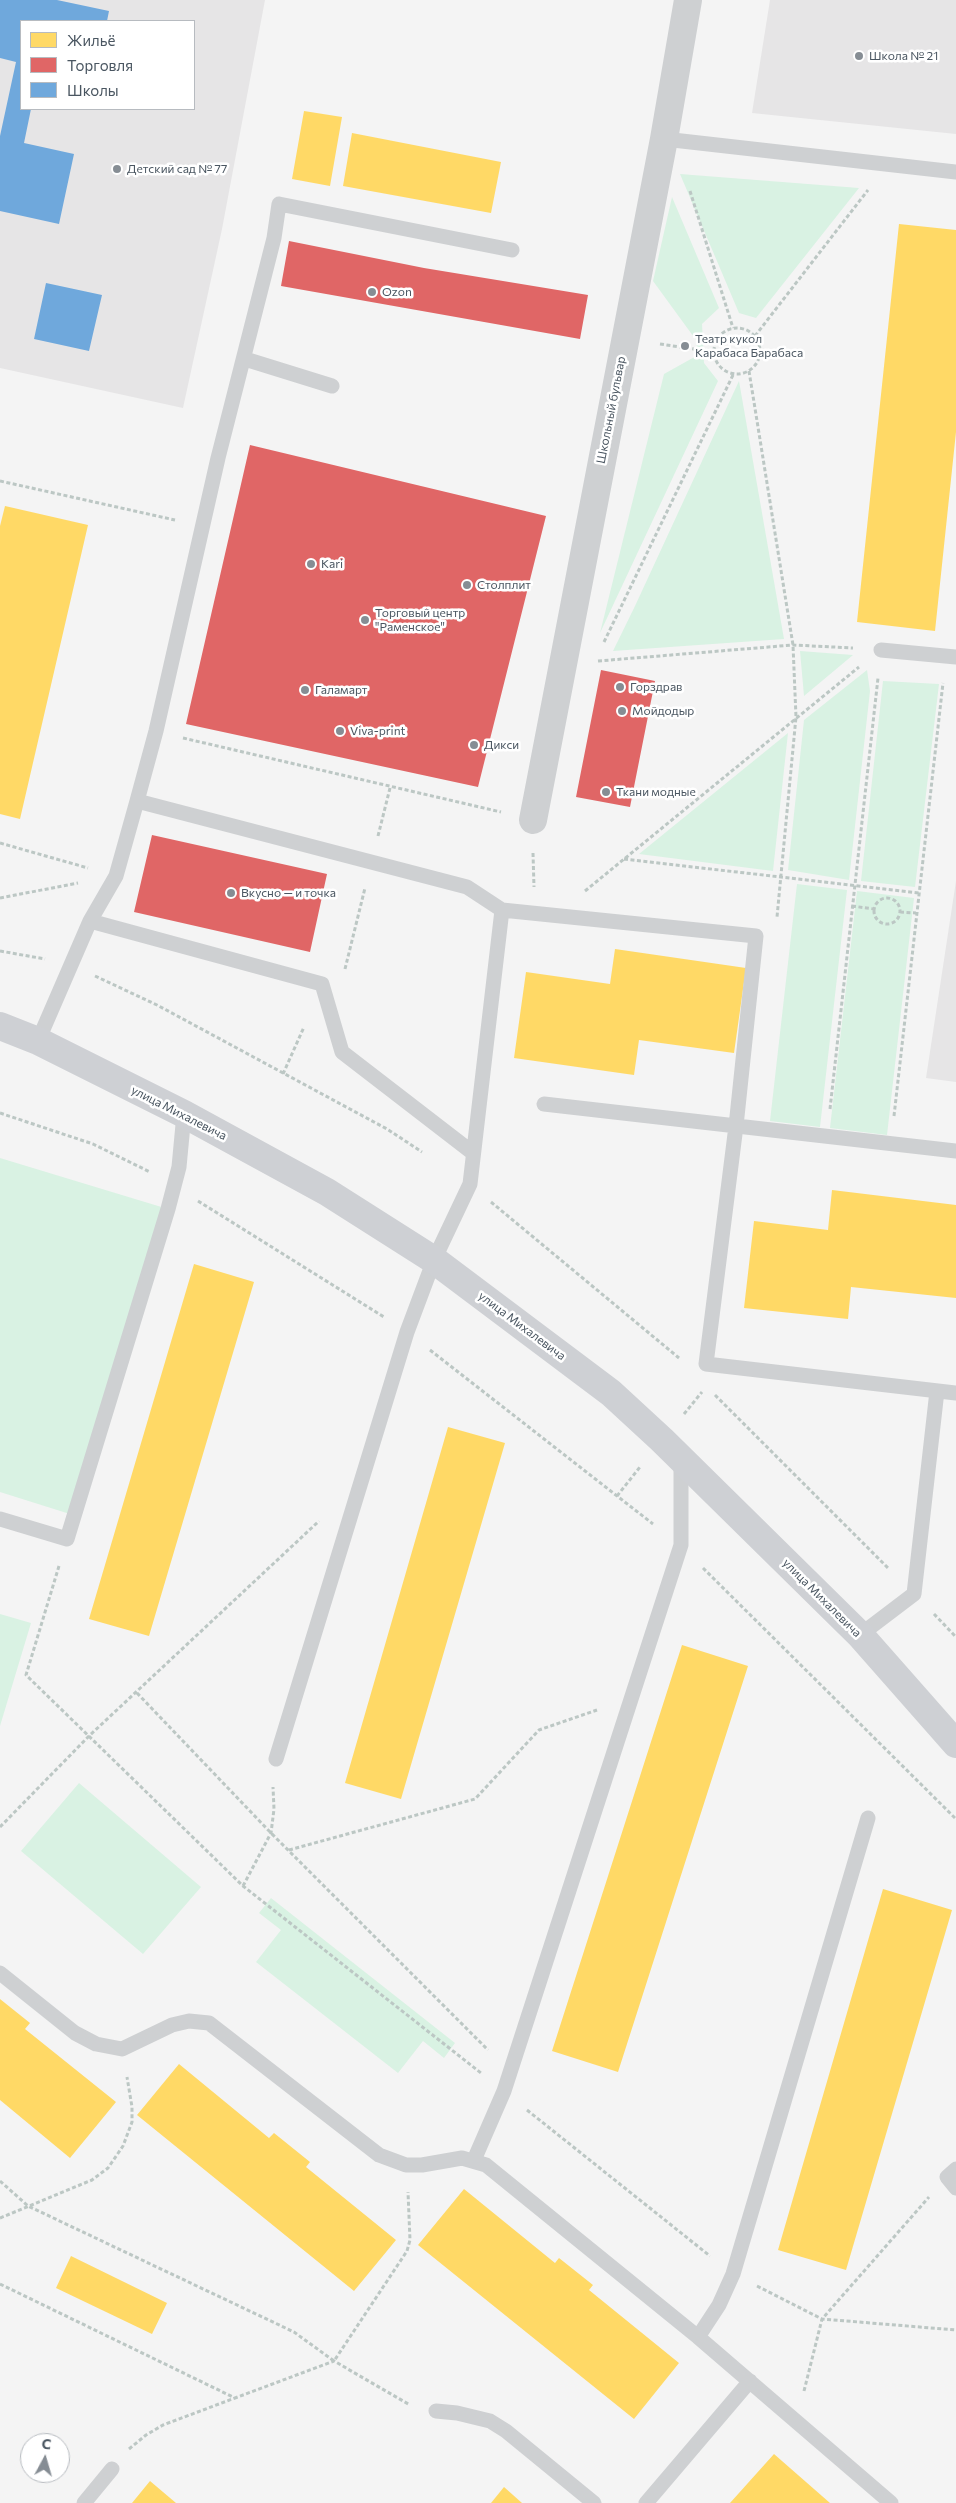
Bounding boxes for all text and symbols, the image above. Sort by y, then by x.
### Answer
legend [20,20,195,110]
text: Жильё [67,31,115,49]
place label: Школа № 21 [869,49,938,63]
marker: Школа № 21 [853,50,865,62]
text: Торговля [67,56,133,74]
text: Школы [67,81,119,99]
place label: Детский сад № 77 [127,162,227,176]
marker: Детский сад № 77 [111,163,123,175]
place label: Ozon [382,285,412,299]
marker: Ozon [366,286,378,298]
place label: Театр кукол Карабаса Барабаса [695,332,803,360]
marker: Театр кукол Карабаса Барабаса [679,340,691,352]
street label: Школьный бульвар [594,355,628,465]
place label: Kari [321,557,343,571]
marker: Kari [305,558,317,570]
place label: Столплит [477,578,531,592]
marker: Столплит [461,579,473,591]
place label: Торговый центр "Раменское" [375,606,465,634]
marker: Торговый центр "Раменское" [359,614,371,626]
place label: Горздрав [630,680,682,694]
marker: Горздрав [614,681,626,693]
place label: Галамарт [315,683,367,697]
marker: Галамарт [299,684,311,696]
place label: Мойдодыр [632,704,694,718]
marker: Мойдодыр [616,705,628,717]
place label: Viva-print [350,724,405,738]
marker: Viva-print [334,725,346,737]
place label: Дикси [484,738,519,752]
marker: Дикси [468,739,480,751]
place label: Ткани модные [616,785,696,799]
marker: Ткани модные [600,786,612,798]
place label: Вкусно — и точка [241,886,336,900]
marker: Вкусно — и точка [225,887,237,899]
street label: улица Михалевича [129,1083,229,1143]
street label: улица Михалевича [476,1289,568,1363]
street label: улица Михалевича [780,1556,864,1640]
north arrow [20,2433,70,2483]
text: С [41,2435,52,2453]

